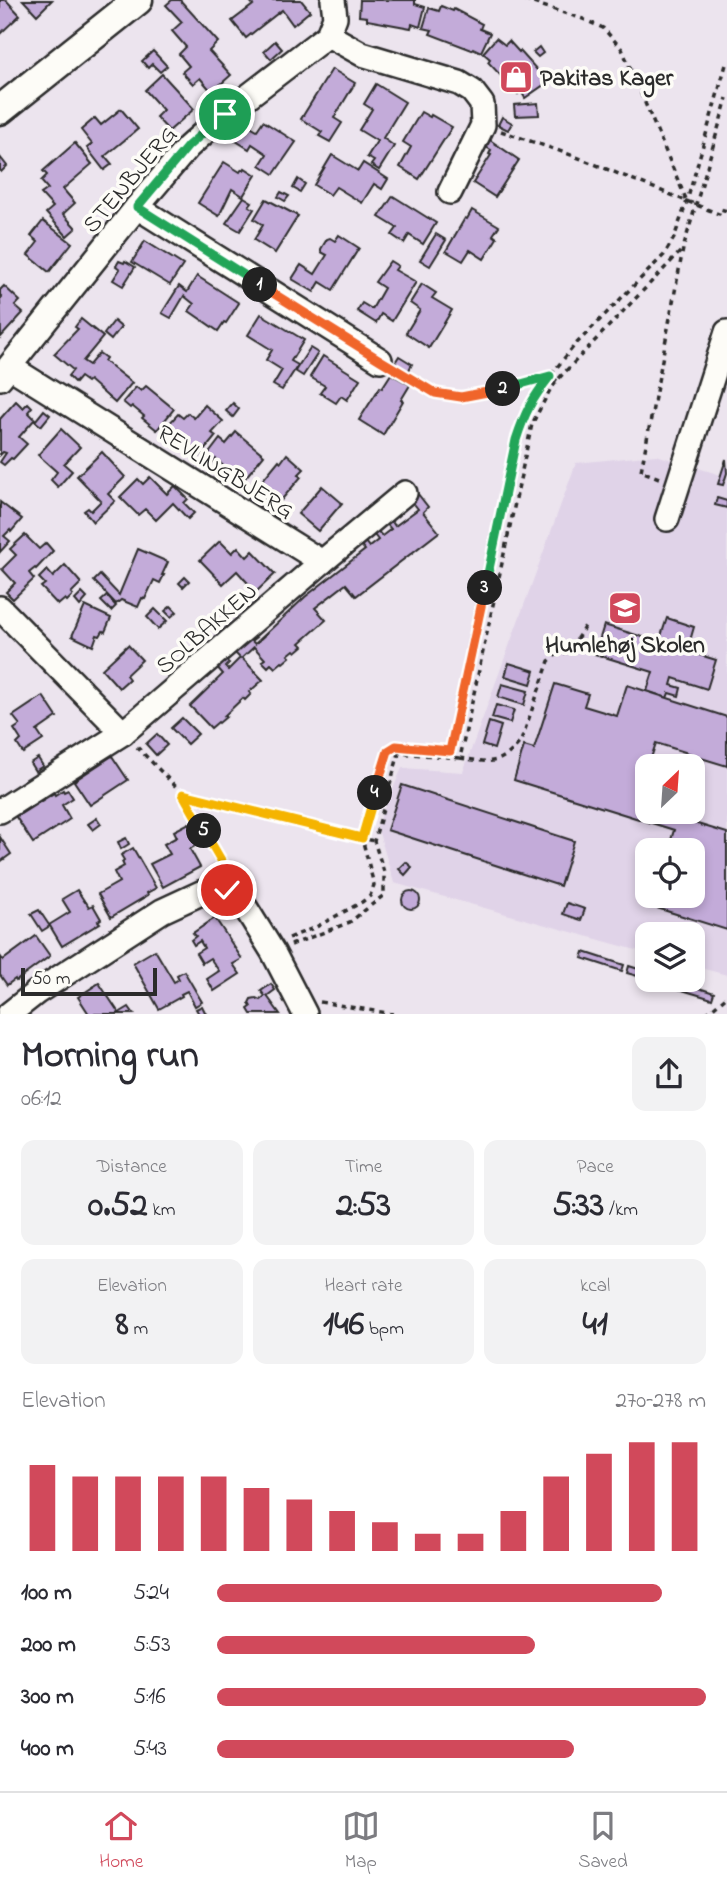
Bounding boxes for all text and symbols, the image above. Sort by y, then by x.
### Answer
shop icon: Pakitas Kager [497,58,535,96]
place label: Pakitas Kager [540,62,674,98]
pin [195,84,255,144]
icon: arrive [206,95,244,133]
street label: STENBJERG [75,119,186,242]
pin: 1 [243,268,278,302]
text: 1 [256,271,263,298]
pin: 2 [486,372,520,406]
text: 2 [498,375,507,402]
street label: REVLINGBJERG [149,417,300,529]
pin: 3 [468,570,503,606]
text: 3 [481,574,488,601]
street label: SOLBAKKEN [149,576,266,684]
school or university icon: Humlehøj Skolen [606,589,644,627]
place label: Humlehøj Skolen [545,629,705,664]
north arrow [635,754,705,824]
map controls [635,754,705,992]
pin: 4 [358,776,392,810]
text: 4 [371,779,378,806]
pin: 5 [186,814,222,848]
text: 5 [198,817,209,844]
button: locate [635,838,705,908]
pin [197,860,257,920]
icon: check [208,871,246,909]
button: layers [635,922,705,992]
scale bar [21,965,158,997]
text: 50 m [32,966,71,993]
text: Morning run [21,1029,199,1085]
button: share [632,1037,706,1111]
text: 06:12 [21,1083,62,1116]
text: Distance [97,1154,167,1181]
text: Time [345,1154,382,1181]
text: Pace [577,1154,614,1181]
text: 0.52 [88,1181,148,1232]
text: 2:53 [336,1181,391,1232]
text: 5:33 [552,1181,604,1232]
text: km [148,1197,176,1224]
text: /km [604,1197,638,1224]
text: Elevation [97,1273,167,1300]
text: Heart rate [325,1273,402,1300]
text: kcal [580,1273,610,1300]
text: 8 [116,1300,129,1351]
text: 146 [323,1300,364,1351]
text: 41 [582,1300,608,1351]
text: m [129,1316,148,1343]
text: bpm [364,1316,404,1343]
text: Elevation [21,1385,106,1418]
text: 270–278 m [615,1385,706,1418]
text: 100 m [21,1577,72,1610]
text: 5:24 [133,1577,169,1610]
text: 200 m [21,1629,76,1662]
text: 5:53 [133,1629,171,1662]
text: 300 m [21,1681,74,1714]
text: 5:16 [133,1681,166,1714]
text: 400 m [21,1733,74,1766]
text: 5:43 [133,1733,167,1766]
tab: Home [99,1807,143,1876]
tab: Map [342,1807,380,1876]
tab: Saved [578,1807,628,1876]

